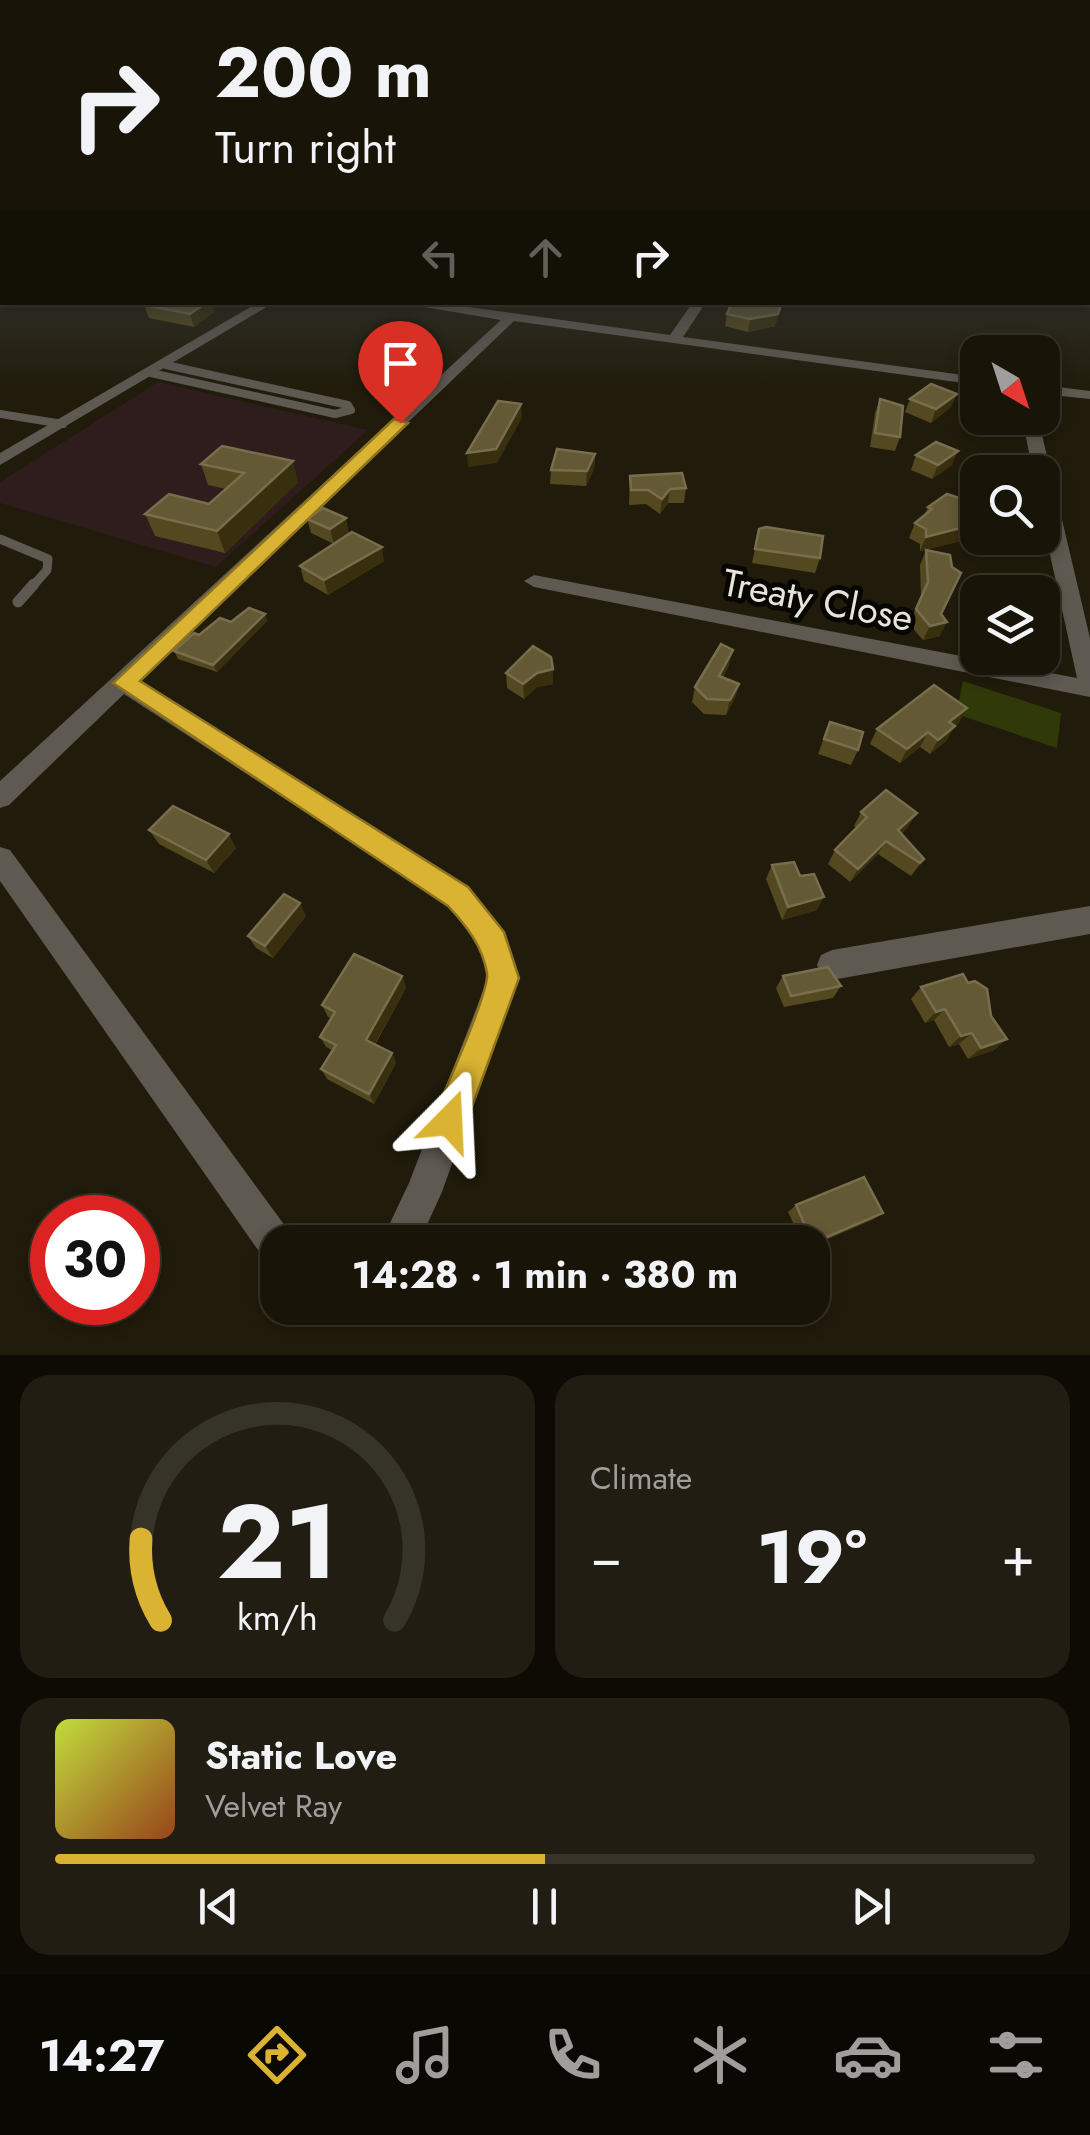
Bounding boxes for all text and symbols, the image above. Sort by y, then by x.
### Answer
text: 200 m [215,22,432,123]
icon: right [50,40,180,170]
text: Turn right [215,115,396,180]
icon: left [413,230,468,285]
icon: ahead [518,230,573,285]
icon: right [623,230,678,285]
pin [358,321,443,424]
north arrow [960,335,1060,435]
map controls [960,335,1060,675]
icon: arrive [373,336,428,391]
button: search [960,455,1060,555]
street label: Treaty Close [718,554,918,645]
button: layers [960,575,1060,675]
position arrow [397,1069,501,1173]
speed limit sign: 30 [30,1195,160,1325]
text: 14:28 · 1 min · 380 m [352,1247,738,1302]
text: Climate [590,1455,692,1501]
text: 21 [217,1467,338,1617]
text: 19° [756,1503,867,1611]
text: − [590,1517,622,1597]
text: + [1001,1517,1035,1597]
text: km/h [237,1592,318,1643]
text: Static Love [205,1728,397,1783]
text: Velvet Ray [205,1783,342,1829]
icon: previous [191,1879,246,1934]
icon: pause [517,1879,572,1934]
icon: next [844,1879,899,1934]
icon: directions [242,2020,312,2090]
icon: music [390,2020,460,2090]
icon: phone [538,2020,608,2090]
icon: climate [685,2020,755,2090]
icon: car [833,2020,903,2090]
icon: filters [981,2020,1051,2090]
text: 14:27 [39,2023,164,2088]

